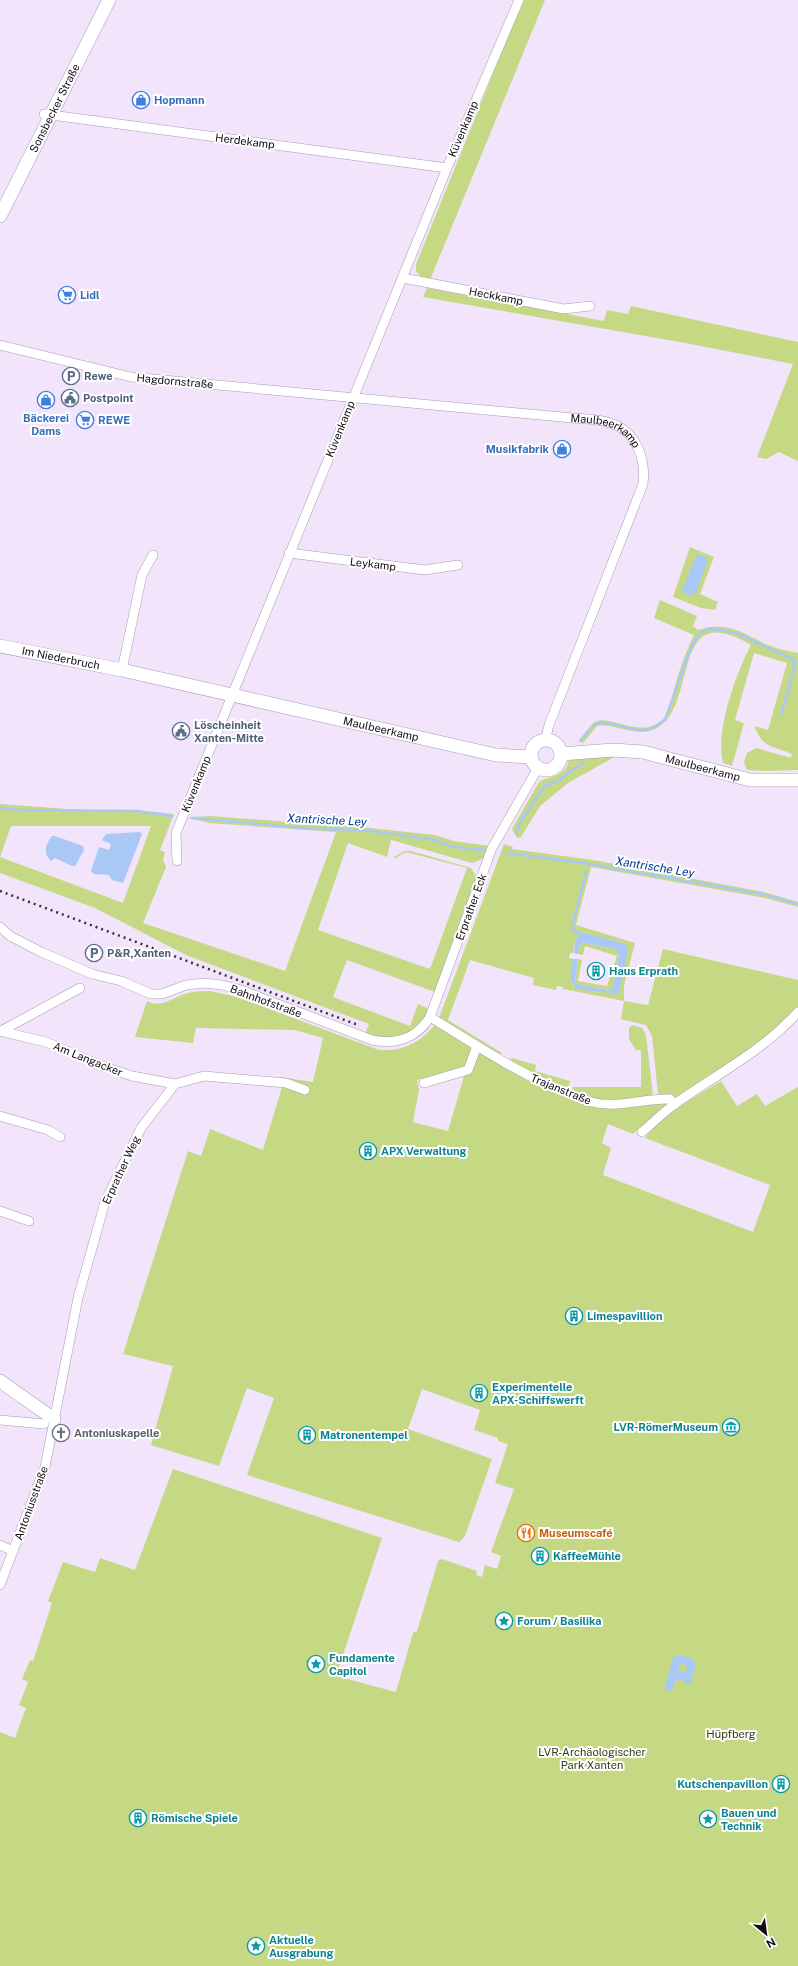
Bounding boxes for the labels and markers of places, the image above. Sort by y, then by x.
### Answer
shop icon: Hopmann [131,90,151,110]
place label: Hopmann [154,94,204,106]
supermarket icon: Lidl [57,285,77,305]
place label: Lidl [80,289,100,301]
parking icon: Rewe [61,366,81,386]
place label: Rewe [84,370,113,382]
public building icon: Postpoint [60,388,80,408]
shop icon: Bäckerei Dams [36,390,56,410]
place label: Postpoint [83,392,134,404]
supermarket icon: REWE [75,410,95,430]
place label: Bäckerei Dams [23,412,69,437]
place label: REWE [98,414,130,426]
shop icon: Musikfabrik [552,439,572,459]
place label: Musikfabrik [486,443,550,455]
place label: Löscheinheit Xanten-Mitte [194,719,264,744]
public building icon: Löscheinheit Xanten-Mitte [171,721,191,741]
parking icon: P&R,Xanten [84,943,104,963]
place label: P&R,Xanten [107,947,171,959]
building icon: Haus Erprath [586,961,606,981]
place label: Haus Erprath [609,965,678,977]
building icon: APX Verwaltung [358,1141,378,1161]
place label: APX Verwaltung [381,1145,467,1157]
building icon: Limespavillion [564,1306,584,1326]
place label: Limespavillion [587,1310,662,1322]
place label: Experimentelle APX-Schiffswerft [492,1381,584,1406]
building icon: Experimentelle APX-Schiffswerft [469,1383,489,1403]
museum icon: LVR-RömerMuseum [721,1417,741,1437]
place label: LVR-RömerMuseum [613,1421,718,1433]
church icon: Antoniuskapelle [51,1423,71,1443]
building icon: Matronentempel [297,1425,317,1445]
place label: Antoniuskapelle [74,1427,159,1439]
place label: Matronentempel [320,1429,408,1441]
restaurant icon: Museumscafé [516,1523,536,1543]
place label: Museumscafé [539,1527,613,1539]
building icon: KaffeeMühle [530,1546,550,1566]
place label: KaffeeMühle [553,1550,621,1562]
place icon: Forum / Basilika [494,1611,514,1631]
place label: Forum / Basilika [517,1615,601,1627]
place label: Fundamente Capitol [329,1652,395,1677]
place icon: Fundamente Capitol [306,1654,326,1674]
building icon: Kutschenpavillon [771,1774,791,1794]
place label: Kutschenpavillon [677,1778,768,1790]
place label: Bauen und Technik [721,1807,776,1832]
building icon: Römische Spiele [128,1808,148,1828]
place icon: Bauen und Technik [698,1809,718,1829]
place label: Römische Spiele [151,1812,238,1824]
place label: Aktuelle Ausgrabung [269,1934,333,1959]
place icon: Aktuelle Ausgrabung [246,1936,266,1956]

